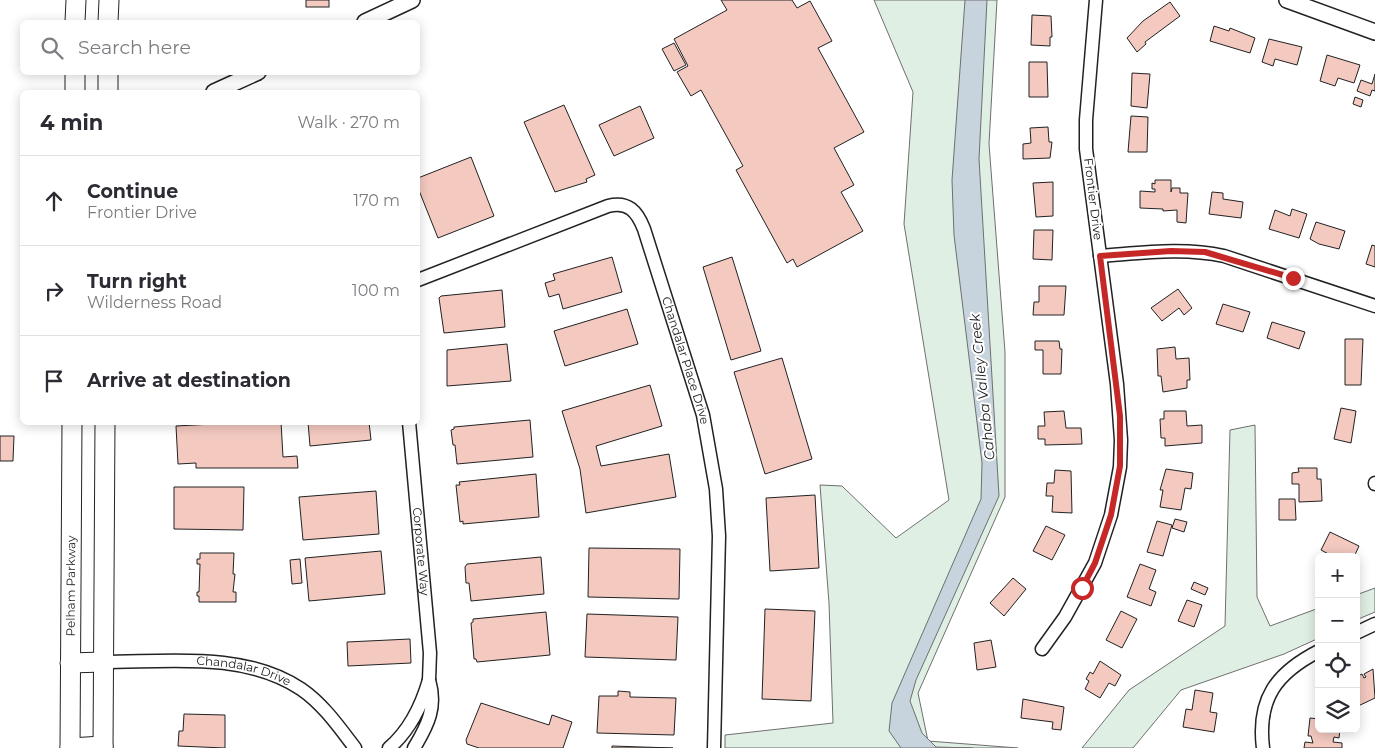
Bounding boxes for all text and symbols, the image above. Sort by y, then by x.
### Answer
search box [20,20,420,75]
icon: search [38,34,66,62]
text: Search here [78,36,191,59]
text: 4 min [40,110,103,135]
text: Walk · 270 m [297,113,400,132]
street label: Frontier Drive [1081,157,1106,241]
text: Continue [87,180,178,203]
icon: ahead [40,187,68,215]
text: 170 m [353,191,400,210]
text: Frontier Drive [87,203,197,222]
route end [1282,267,1305,290]
text: Turn right [87,270,187,293]
icon: right [40,277,68,305]
text: 100 m [352,281,400,300]
text: Wilderness Road [87,293,222,312]
street label: Chandalar Place Drive [659,295,712,425]
water label: Cahaba Valley Creek [965,312,999,461]
icon: arrive [40,367,68,395]
text: Arrive at destination [87,369,291,392]
street label: Corporate Way [410,507,433,597]
street label: Pelham Parkway [63,535,78,636]
map controls [1315,553,1360,733]
button: + [1315,553,1360,598]
route start [1071,577,1094,600]
button: − [1315,598,1360,643]
button: locate [1315,643,1360,688]
street label: Chandalar Drive [196,653,294,689]
button: layers [1315,688,1360,733]

